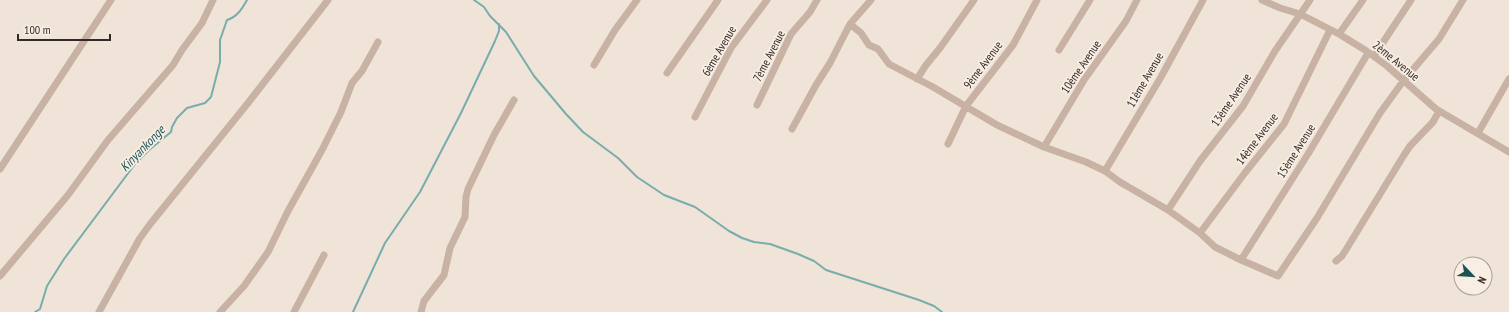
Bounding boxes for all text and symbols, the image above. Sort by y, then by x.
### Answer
scale bar [18,16,110,42]
text: 100 m [24,22,51,37]
street label: 6ème Avenue [698,23,739,79]
street label: 7ème Avenue [749,28,788,84]
street label: 10ème Avenue [1057,37,1104,96]
street label: 2ème Avenue [1370,37,1423,84]
street label: 9ème Avenue [960,38,1005,91]
street label: 11ème Avenue [1123,50,1166,110]
street label: 13ème Avenue [1207,70,1254,129]
street label: 14ème Avenue [1232,110,1281,168]
water label: Kinyankonge [116,120,170,175]
street label: 15ème Avenue [1273,121,1318,181]
north arrow [1453,256,1493,296]
text: N [1474,275,1490,286]

